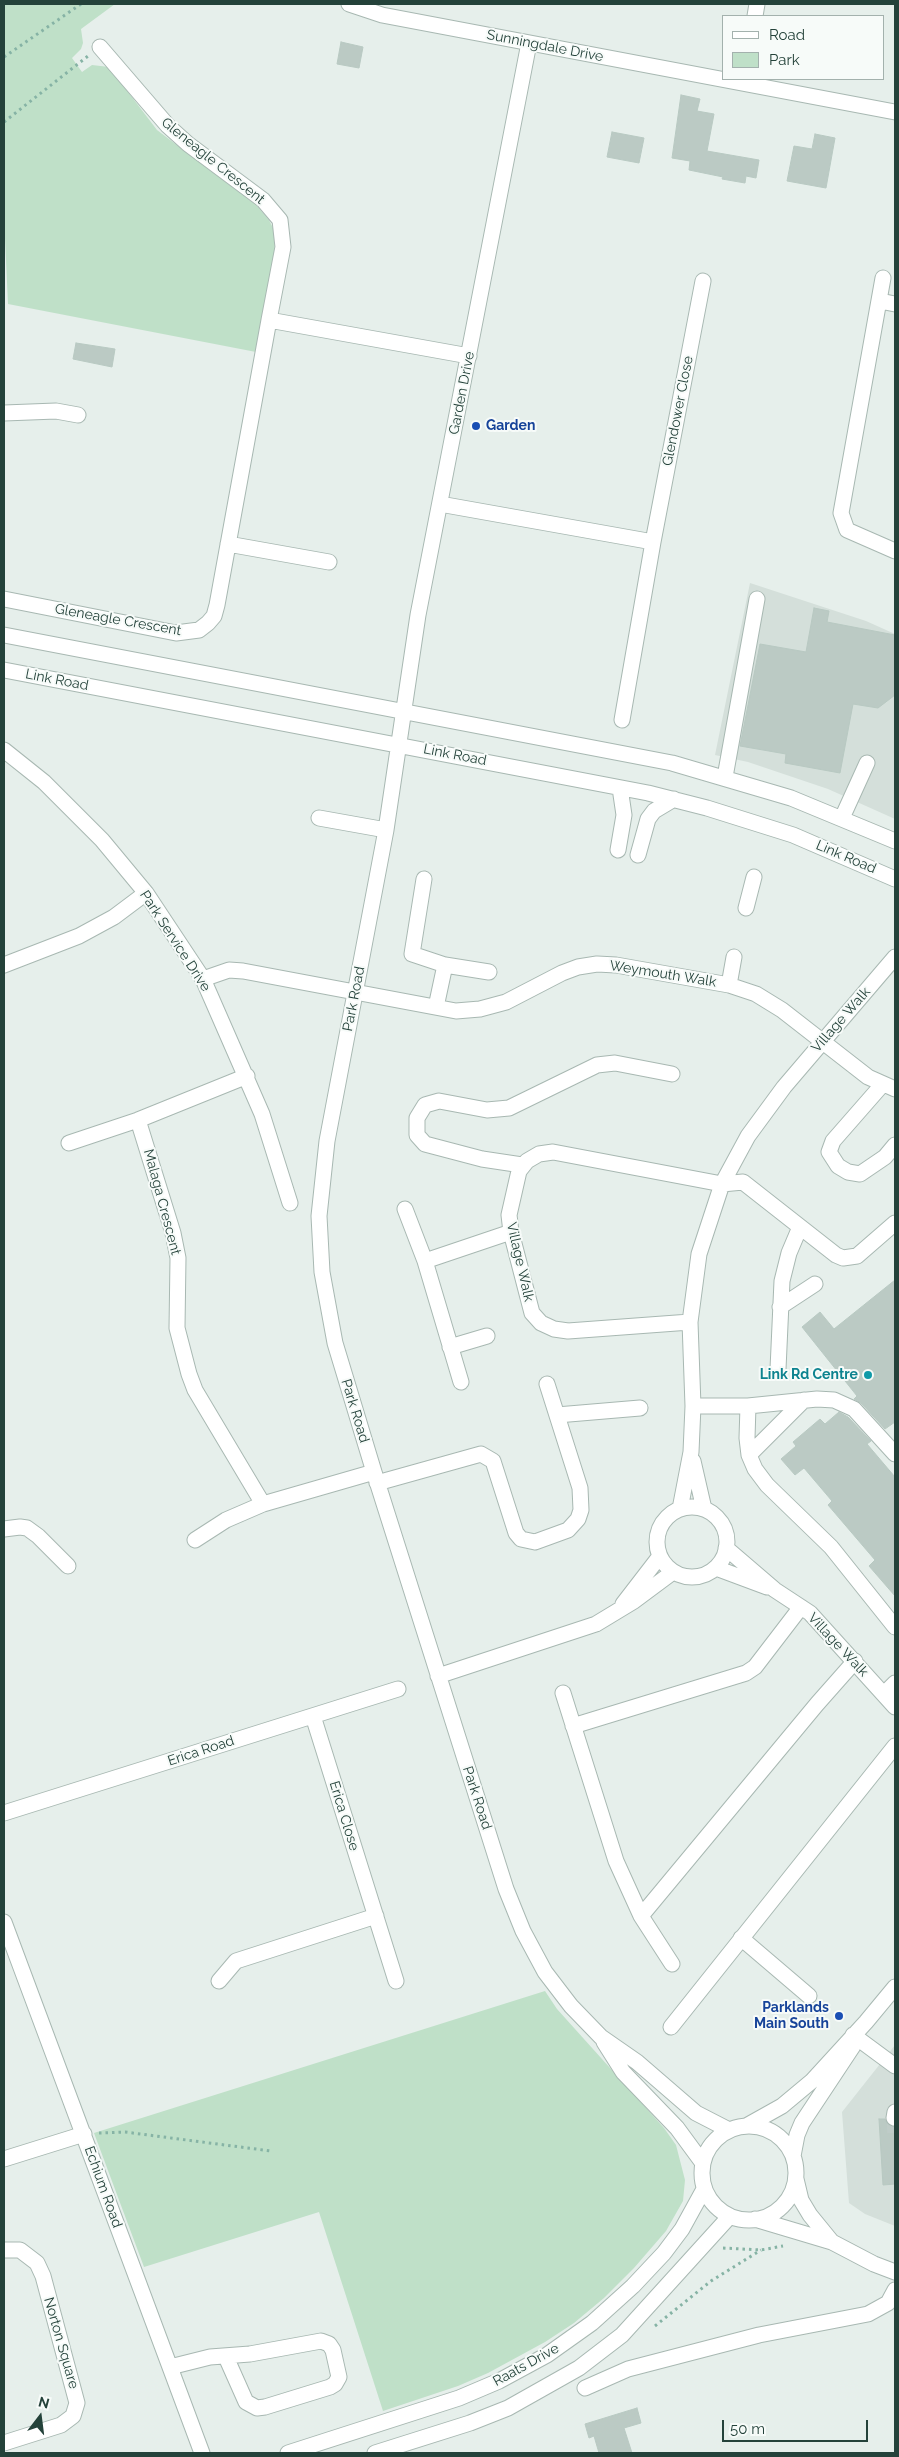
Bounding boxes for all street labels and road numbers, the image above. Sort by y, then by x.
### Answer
street label: Sunningdale Drive [485,26,605,66]
street label: Gleneagle Crescent [158,114,268,208]
street label: Garden Drive [446,350,478,436]
street label: Glendower Close [659,355,697,467]
street label: Gleneagle Crescent [53,601,183,639]
street label: Link Road [24,666,90,694]
street label: Link Road [422,741,488,769]
street label: Link Road [813,837,879,877]
street label: Park Service Drive [136,887,214,995]
street label: Weymouth Walk [608,957,718,991]
street label: Park Road [339,965,369,1033]
street label: Village Walk [808,984,874,1056]
street label: Malaga Crescent [140,1147,184,1257]
street label: Village Walk [503,1221,537,1303]
street label: Park Road [337,1377,373,1445]
street label: Village Walk [804,1610,872,1680]
street label: Erica Road [166,1732,236,1770]
street label: Park Road [459,1764,495,1832]
street label: Erica Close [325,1779,363,1853]
street label: Echium Road [80,2144,126,2230]
street label: Norton Square [40,2295,82,2391]
street label: Raats Drive [490,2340,562,2390]

